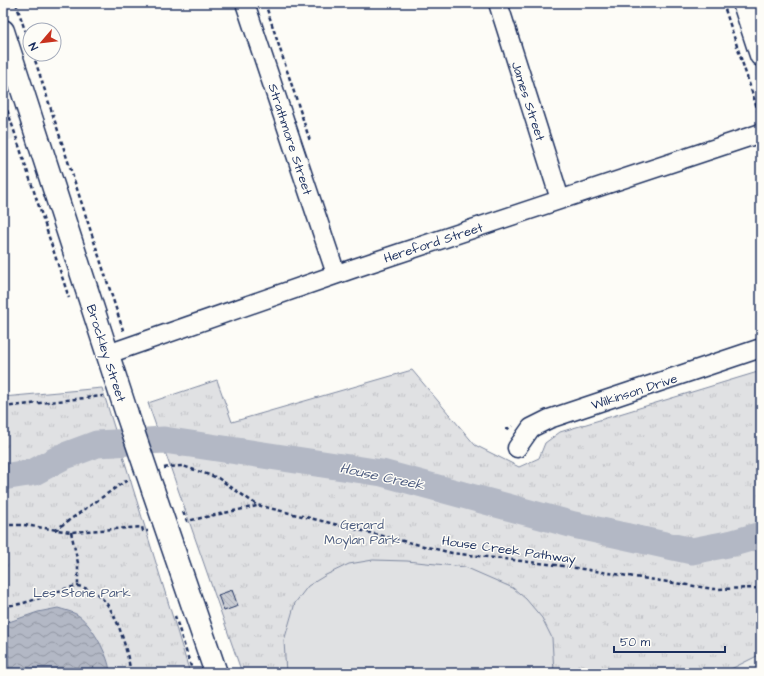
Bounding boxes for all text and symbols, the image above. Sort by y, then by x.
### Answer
north arrow [22,22,62,62]
text: N [25,40,42,53]
street label: James Street [507,59,550,144]
street label: Strathmore Street [264,81,317,198]
street label: Hereford Street [381,218,486,267]
street label: Brockley Street [81,302,131,405]
street label: Wilkinson Drive [589,370,680,414]
water label: House Creek [338,458,426,496]
park label: Gerard Moylan Park [324,516,400,550]
street label: House Creek Pathway [441,532,577,569]
park label: Les Stone Park [33,584,131,602]
scale bar [614,628,725,654]
text: 50 m [620,634,651,651]

